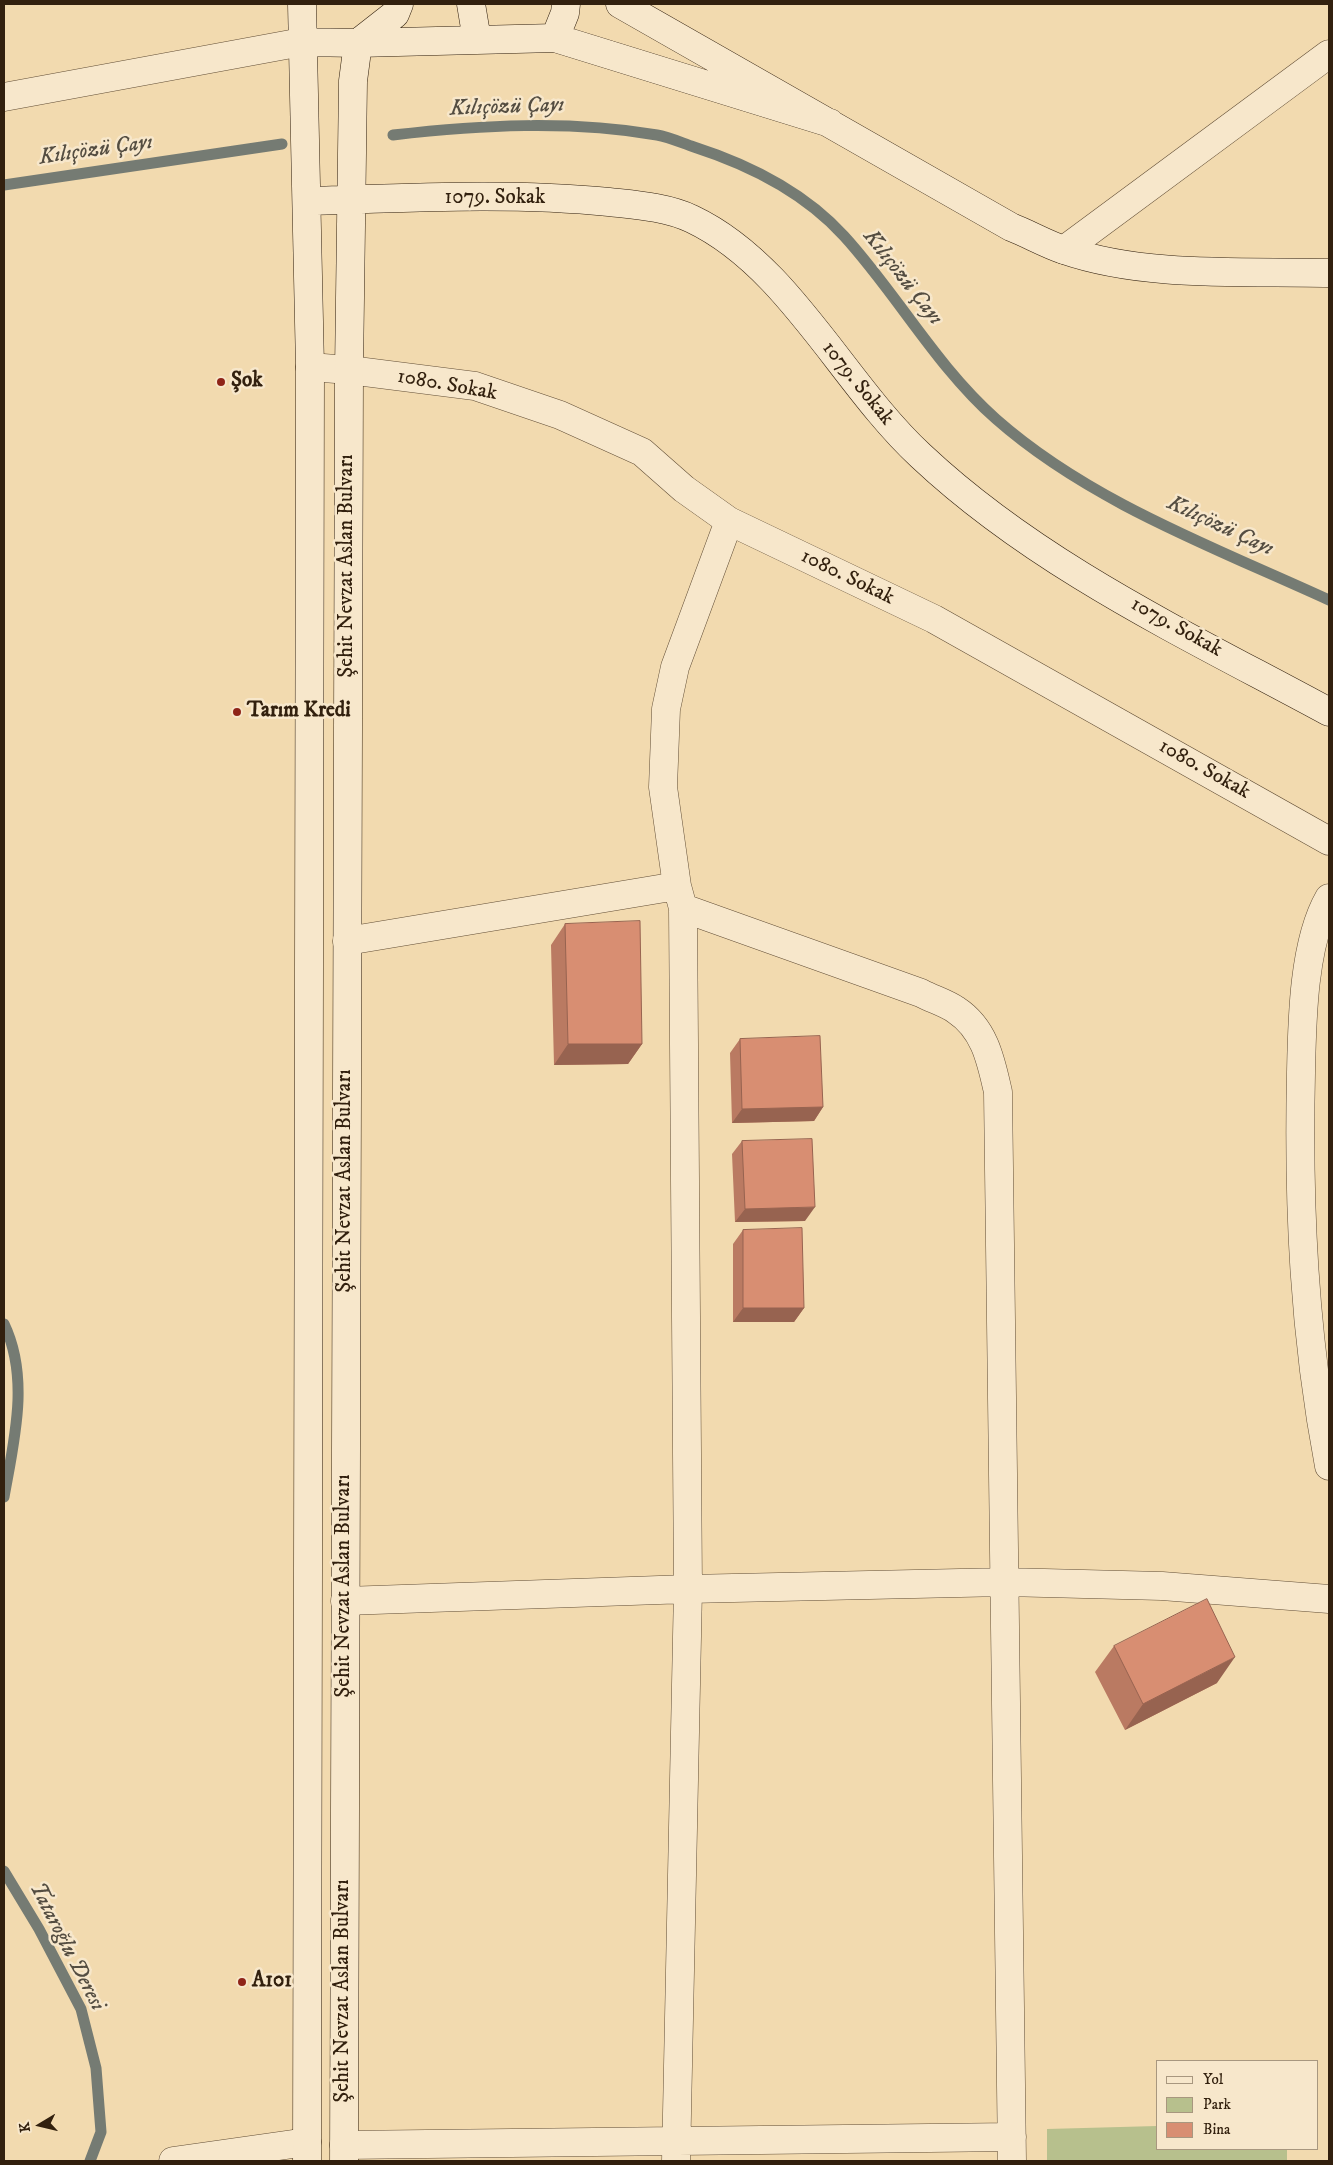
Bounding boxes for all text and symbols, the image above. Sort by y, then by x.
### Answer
water label: Kılıçözü Çayı [449,93,565,123]
water label: Kılıçözü Çayı [38,130,154,172]
street label: 1079. Sokak [445,186,545,212]
water label: Kılıçözü Çayı [856,225,948,331]
street label: 1079. Sokak [815,337,899,431]
street label: 1080. Sokak [395,365,499,407]
place label: Şok [231,369,263,395]
marker: Şok [215,376,227,388]
street label: Şehit Nevzat Aslan Bulvarı [335,454,361,678]
water label: Kılıçözü Çayı [1163,491,1277,563]
street label: 1080. Sokak [796,545,898,611]
street label: 1079. Sokak [1126,593,1226,663]
place label: Tarım Kredi [247,699,351,725]
marker: Tarım Kredi [231,706,243,718]
street label: 1080. Sokak [1154,734,1254,806]
street label: Şehit Nevzat Aslan Bulvarı [333,1069,359,1293]
street label: Şehit Nevzat Aslan Bulvarı [332,1474,358,1698]
water label: Tataroğlu Deresi [22,1879,110,2015]
street label: Şehit Nevzat Aslan Bulvarı [331,1879,357,2103]
place label: A101 [252,1969,292,1995]
marker: A101 [236,1976,248,1988]
legend [1156,2060,1318,2150]
text: Yol [1203,2070,1223,2089]
text: Park [1203,2095,1231,2114]
north arrow [15,2100,65,2150]
text: Bina [1203,2120,1231,2139]
text: K [16,2121,35,2134]

